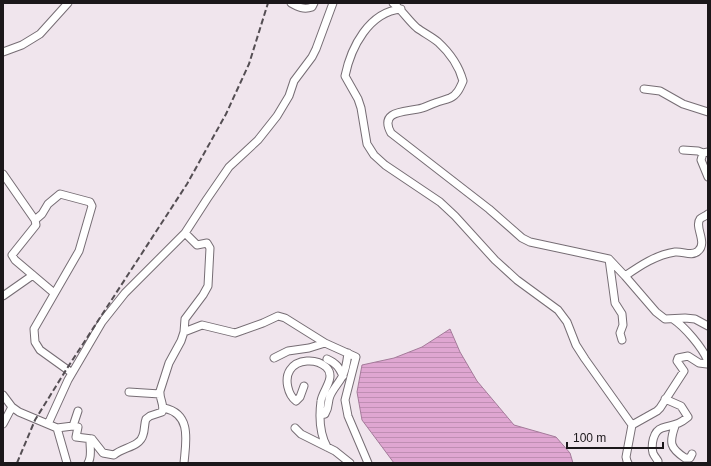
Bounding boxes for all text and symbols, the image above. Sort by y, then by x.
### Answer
scale bar [567,424,663,450]
text: 100 m [573,431,606,445]

